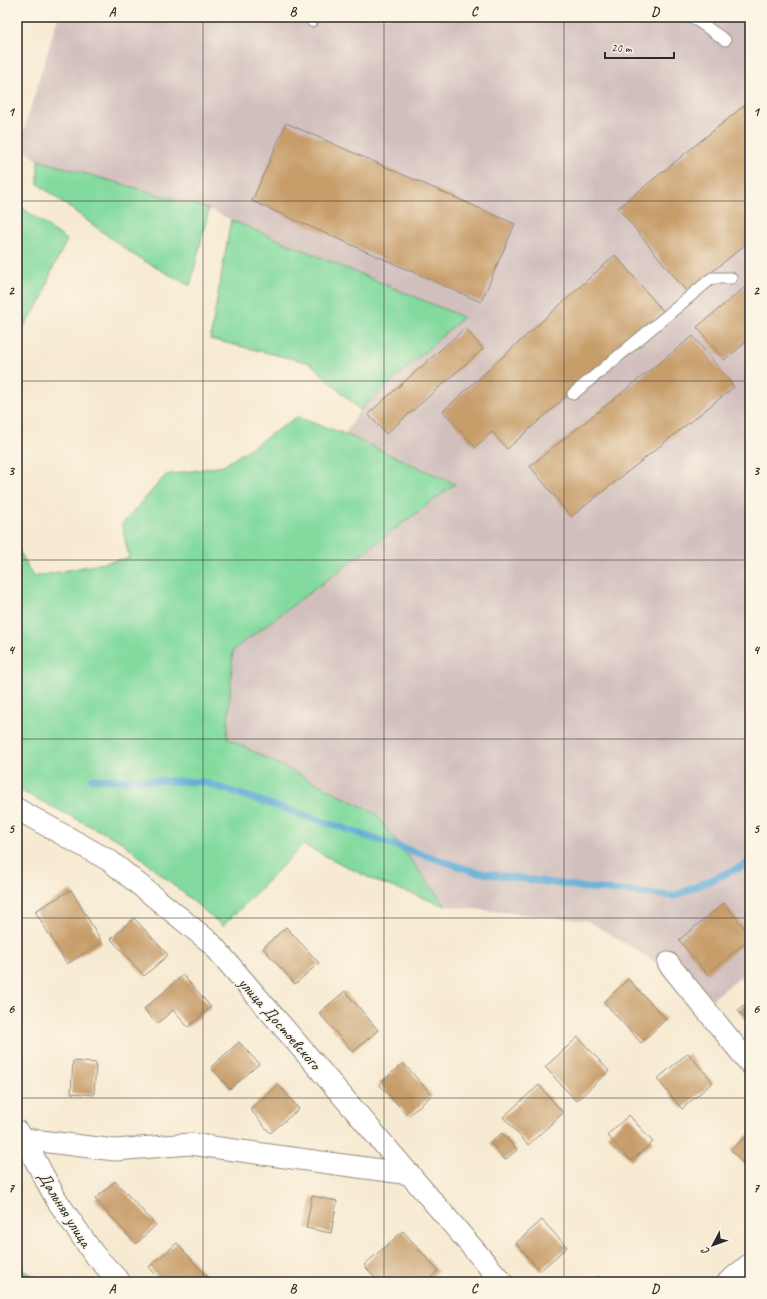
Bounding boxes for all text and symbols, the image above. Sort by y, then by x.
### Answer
text: A [109,4,117,20]
text: B [290,4,298,20]
text: C [471,4,479,20]
text: D [651,4,660,20]
scale bar [605,34,674,60]
text: 20 m [611,40,633,56]
text: 1 [8,104,16,120]
text: 1 [753,104,761,120]
text: 2 [8,283,15,299]
text: 2 [753,283,760,299]
text: 3 [8,463,15,479]
text: 3 [753,463,760,479]
text: 4 [8,642,16,658]
text: 4 [753,642,761,658]
text: 5 [8,821,15,837]
text: 5 [753,821,760,837]
street label: улица Достоевского [233,972,327,1075]
text: 6 [8,1001,15,1017]
text: 6 [753,1001,760,1017]
street label: Дальняя улица [33,1167,97,1253]
text: 7 [8,1180,15,1196]
text: 7 [753,1180,760,1196]
north arrow [693,1225,733,1265]
text: С [697,1244,713,1258]
text: A [109,1281,117,1297]
text: B [290,1281,298,1297]
text: C [471,1281,479,1297]
text: D [651,1281,660,1297]

